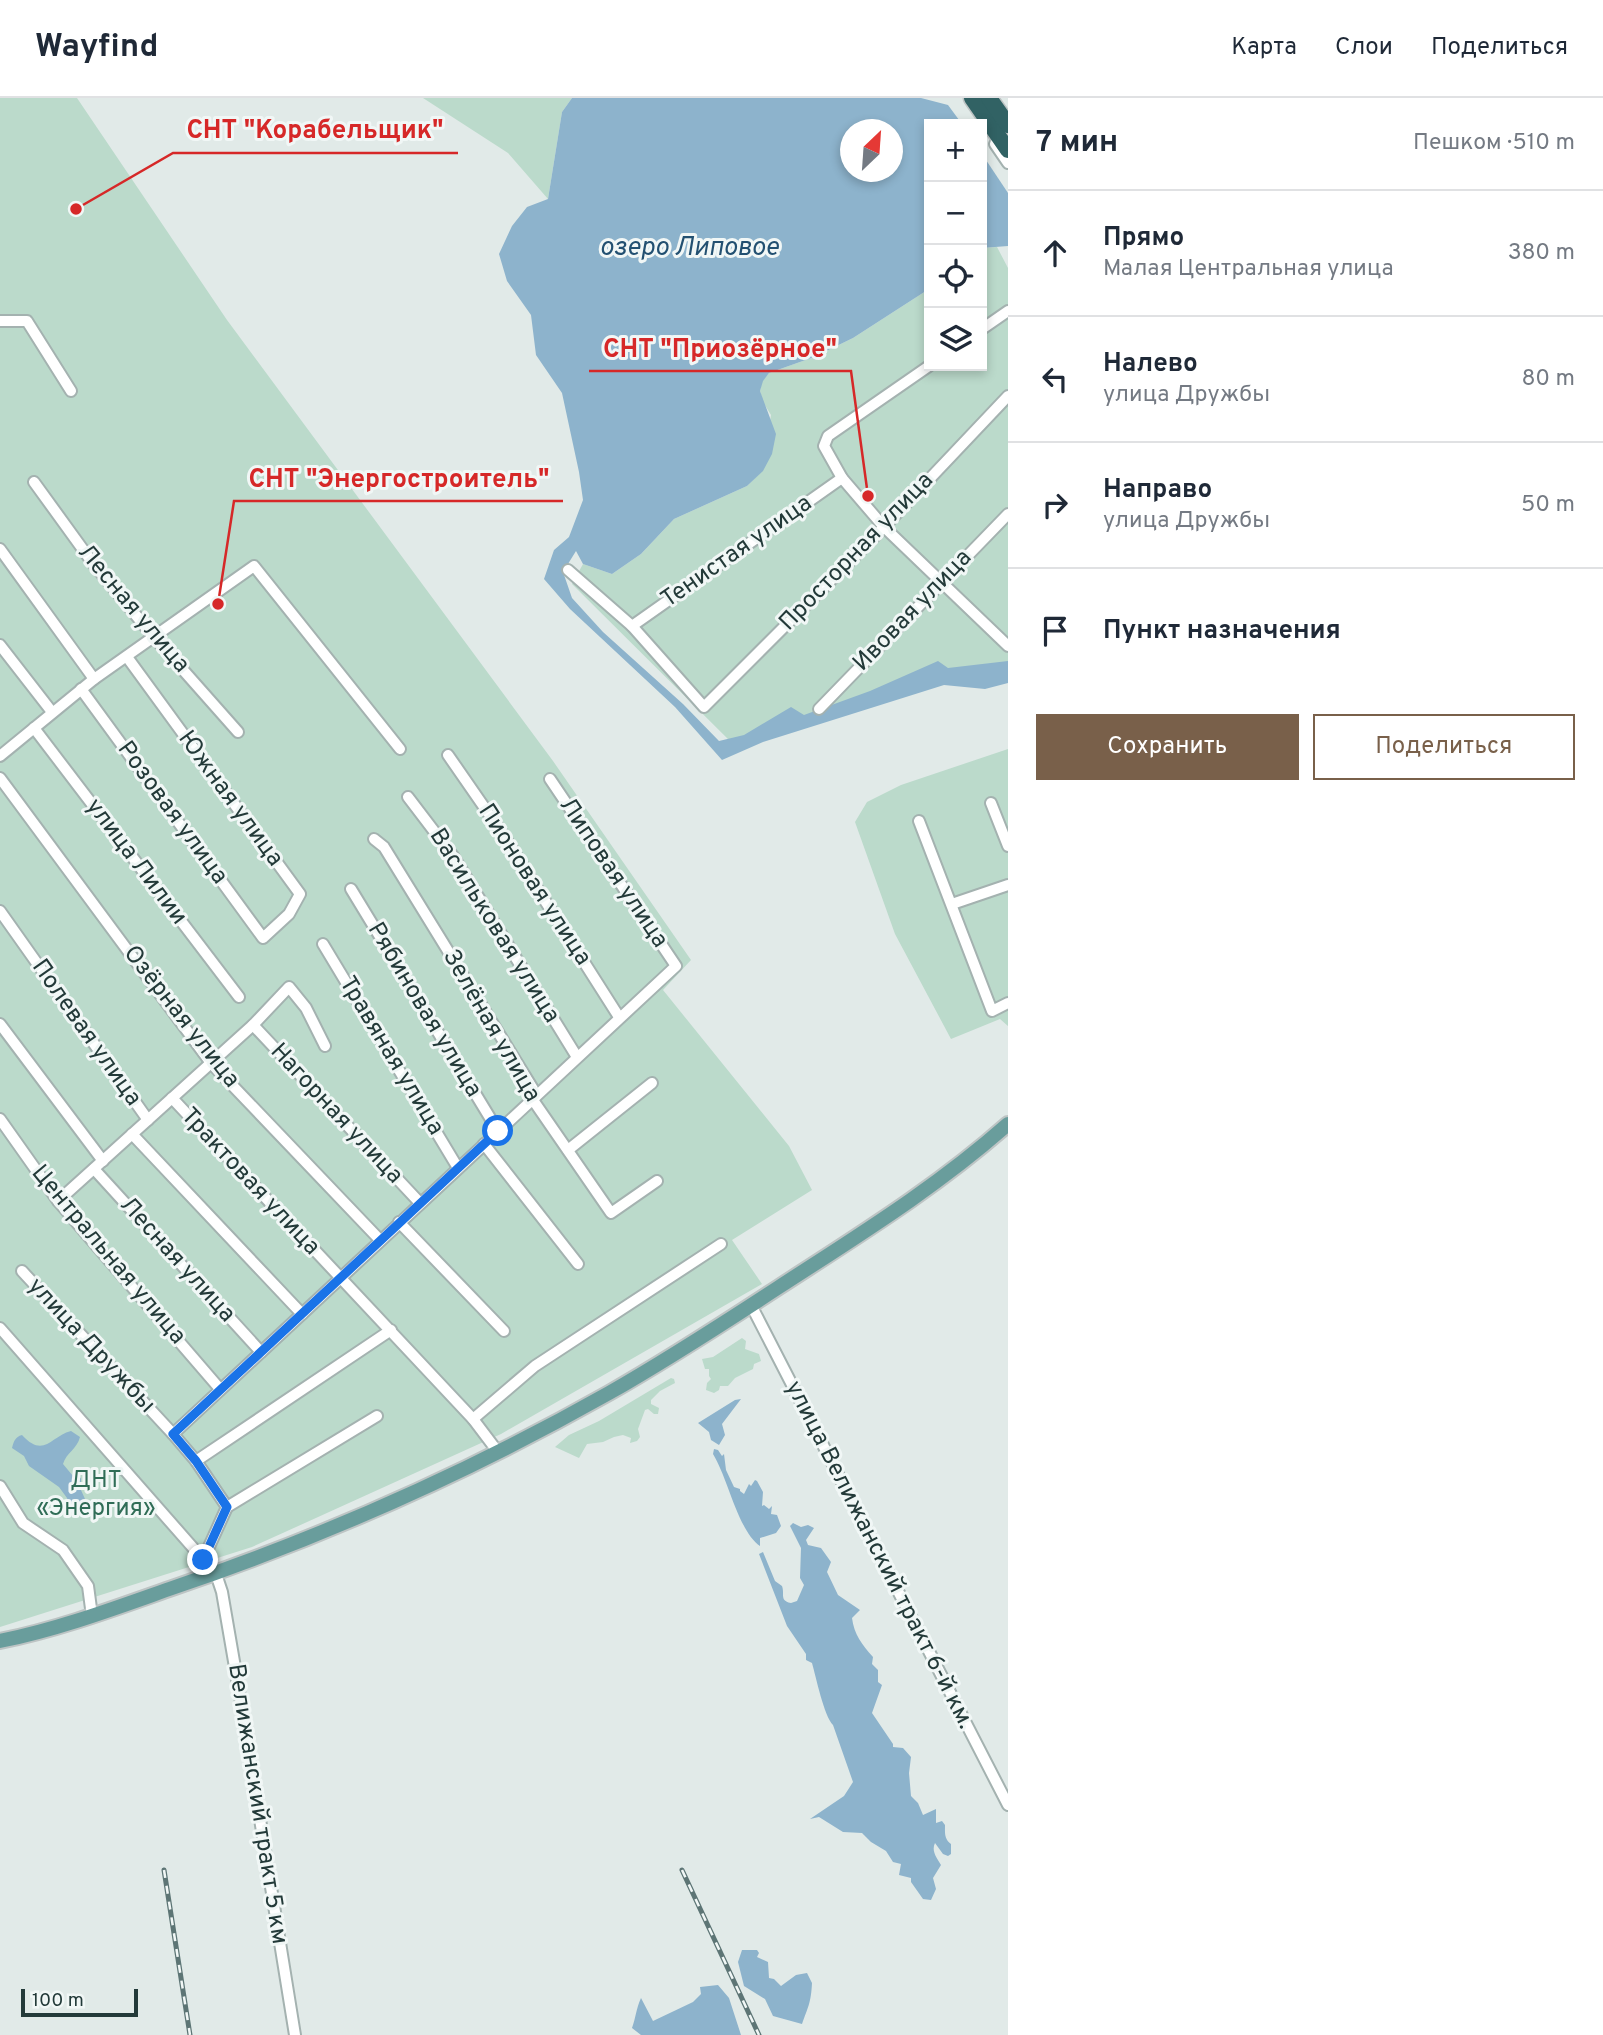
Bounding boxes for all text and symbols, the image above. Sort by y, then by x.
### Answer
text: Wayfind [35,27,158,69]
text: Карта [1231,33,1297,63]
text: Слои [1335,33,1393,63]
text: Поделиться [1431,33,1568,63]
callout: СНТ "Корабельщик" [173,106,458,153]
text: СНТ "Корабельщик" [186,115,444,148]
north arrow [840,119,903,182]
map controls [924,119,987,371]
button: + [924,119,987,182]
text: 7 мин [1036,125,1118,162]
text: Пешком · 510 m [1413,129,1575,158]
button: − [924,182,987,245]
text: Прямо [1103,222,1184,255]
water label: озеро Липовое [599,232,779,265]
icon: ahead [1036,234,1074,272]
text: 380 m [1508,239,1575,268]
button: locate [924,245,987,308]
text: Малая Центральная улица [1103,255,1394,284]
button: layers [924,308,987,371]
callout: СНТ "Приозёрное" [589,324,851,371]
text: СНТ "Приозёрное" [603,334,837,367]
text: Налево [1103,348,1198,381]
icon: left [1036,360,1074,398]
text: 80 m [1522,365,1575,394]
text: улица Дружбы [1103,381,1270,410]
callout: СНТ "Энергостроитель" [234,454,563,501]
text: СНТ "Энергостроитель" [249,464,550,497]
street label: Просторная улица [773,466,941,638]
text: Направо [1103,474,1212,507]
icon: right [1036,486,1074,524]
street label: Тенистая улица [656,489,818,615]
text: 50 m [1521,491,1575,520]
text: улица Дружбы [1103,507,1270,536]
street label: Лесная улица [70,538,196,680]
street label: Ивовая улица [847,544,979,678]
icon: arrive [1036,612,1074,650]
text: Пункт назначения [1103,615,1341,648]
button: Сохранить [1036,714,1299,780]
button: Поделиться [1313,714,1575,780]
street label: Южная улица [171,725,289,873]
street label: Розовая улица [110,736,234,890]
street label: Липовая улица [552,792,674,954]
street label: улица Лилии [79,793,193,931]
street label: Пионовая улица [471,799,597,971]
street label: Васильковая улица [422,823,566,1029]
street label: Рябиновая улица [360,917,488,1103]
street label: Озёрная улица [116,940,246,1094]
street label: Зелёная улица [435,944,547,1108]
street label: Полевая улица [24,954,148,1112]
street label: Травяная улица [332,971,450,1141]
street label: Нагорная улица [263,1037,409,1191]
street label: Трактовая улица [174,1102,326,1262]
route start [482,1115,513,1146]
street label: Центральная улица [24,1159,192,1351]
street label: Лесная улица [113,1191,241,1329]
street label: улица Дружбы [21,1272,161,1420]
street label: улица Велижанский тракт 6-й км. [778,1376,980,1734]
park label: ДНТ «Энергия» [36,1466,156,1524]
route end [187,1544,218,1575]
street label: Велижанский тракт 5 км [220,1662,294,1946]
scale bar [21,1986,138,2018]
text: 100 m [32,1989,84,2013]

